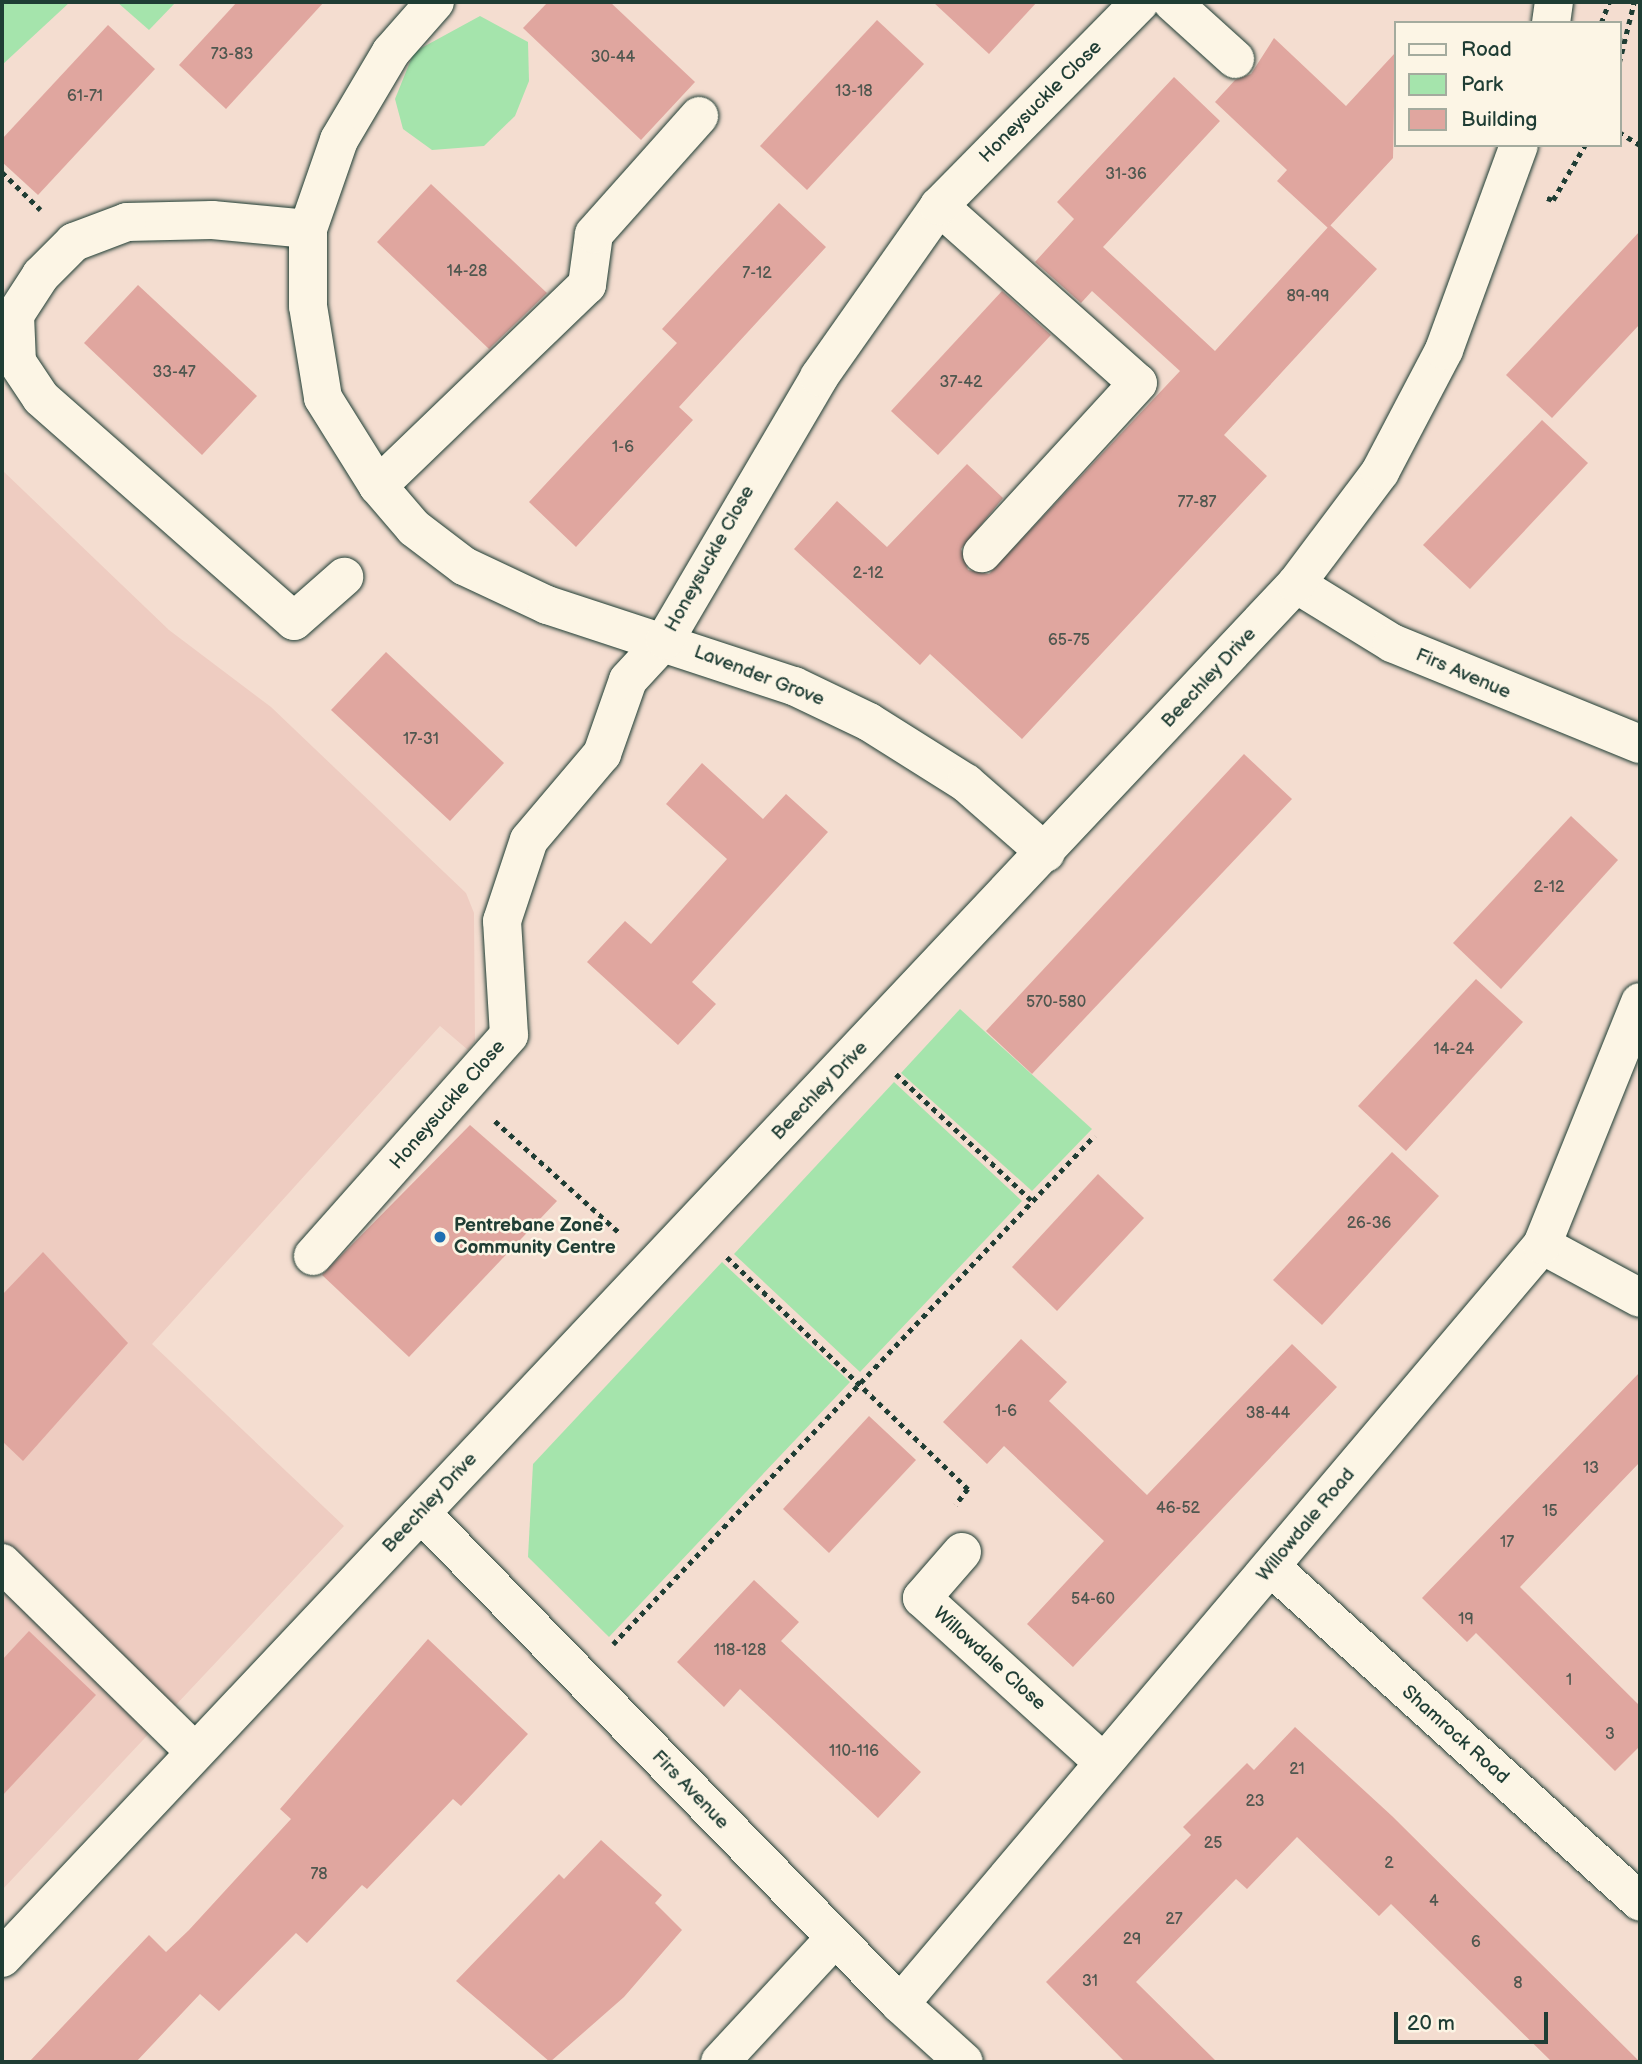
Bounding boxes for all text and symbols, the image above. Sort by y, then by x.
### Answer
legend [1394,21,1621,147]
street label: Honeysuckle Close [975,36,1107,168]
text: Road [1461,37,1512,62]
house number: 73-83 [211,45,253,65]
house number: 30-44 [591,48,635,68]
text: Park [1461,72,1503,97]
house number: 13-18 [835,82,873,102]
house number: 61-71 [67,87,103,107]
text: Building [1461,107,1537,132]
house number: 31-36 [1105,165,1147,185]
house number: 14-28 [447,262,487,282]
house number: 7-12 [742,264,772,284]
house number: 89-99 [1287,287,1329,307]
house number: 33-47 [152,363,196,383]
house number: 37-42 [940,373,982,393]
house number: 1-6 [612,438,634,458]
street label: Honeysuckle Close [660,482,760,636]
house number: 77-87 [1178,493,1216,513]
house number: 2-12 [853,564,883,584]
street label: Beechley Drive [1156,623,1262,733]
house number: 65-75 [1048,631,1090,651]
street label: Lavender Grove [691,641,827,711]
street label: Firs Avenue [1412,644,1514,704]
house number: 17-31 [403,730,439,750]
house number: 2-12 [1534,878,1564,898]
house number: 570-580 [1026,993,1086,1013]
street label: Honeysuckle Close [386,1036,510,1174]
street label: Beechley Drive [767,1036,873,1146]
house number: 14-24 [1434,1040,1474,1060]
house number: 26-36 [1347,1214,1391,1234]
place label: Pentrebane Zone Community Centre [454,1215,616,1259]
marker: Pentrebane Zone Community Centre [432,1229,448,1245]
house number: 1-6 [995,1402,1017,1422]
house number: 38-44 [1246,1404,1290,1424]
street label: Beechley Drive [377,1448,483,1558]
house number: 13 [1583,1459,1599,1479]
street label: Willowdale Road [1252,1464,1360,1586]
house number: 46-52 [1156,1499,1200,1519]
house number: 15 [1542,1502,1558,1522]
house number: 17 [1500,1533,1514,1553]
house number: 54-60 [1071,1590,1115,1610]
street label: Willowdale Close [928,1602,1050,1716]
house number: 19 [1458,1610,1474,1630]
house number: 118-128 [714,1641,766,1661]
house number: 1 [1566,1671,1572,1691]
street label: Shamrock Road [1397,1681,1513,1789]
house number: 3 [1605,1725,1615,1745]
house number: 110-116 [829,1742,879,1762]
street label: Firs Avenue [647,1746,733,1834]
house number: 21 [1289,1760,1305,1780]
house number: 23 [1246,1792,1264,1812]
house number: 25 [1204,1834,1222,1854]
house number: 2 [1384,1854,1394,1874]
house number: 78 [310,1865,328,1885]
house number: 4 [1429,1892,1439,1912]
house number: 27 [1165,1910,1183,1930]
house number: 29 [1123,1930,1141,1950]
house number: 6 [1471,1933,1481,1953]
house number: 31 [1082,1972,1098,1992]
house number: 8 [1513,1974,1523,1994]
scale bar [1397,1997,1551,2041]
text: 20 m [1407,2011,1455,2036]

